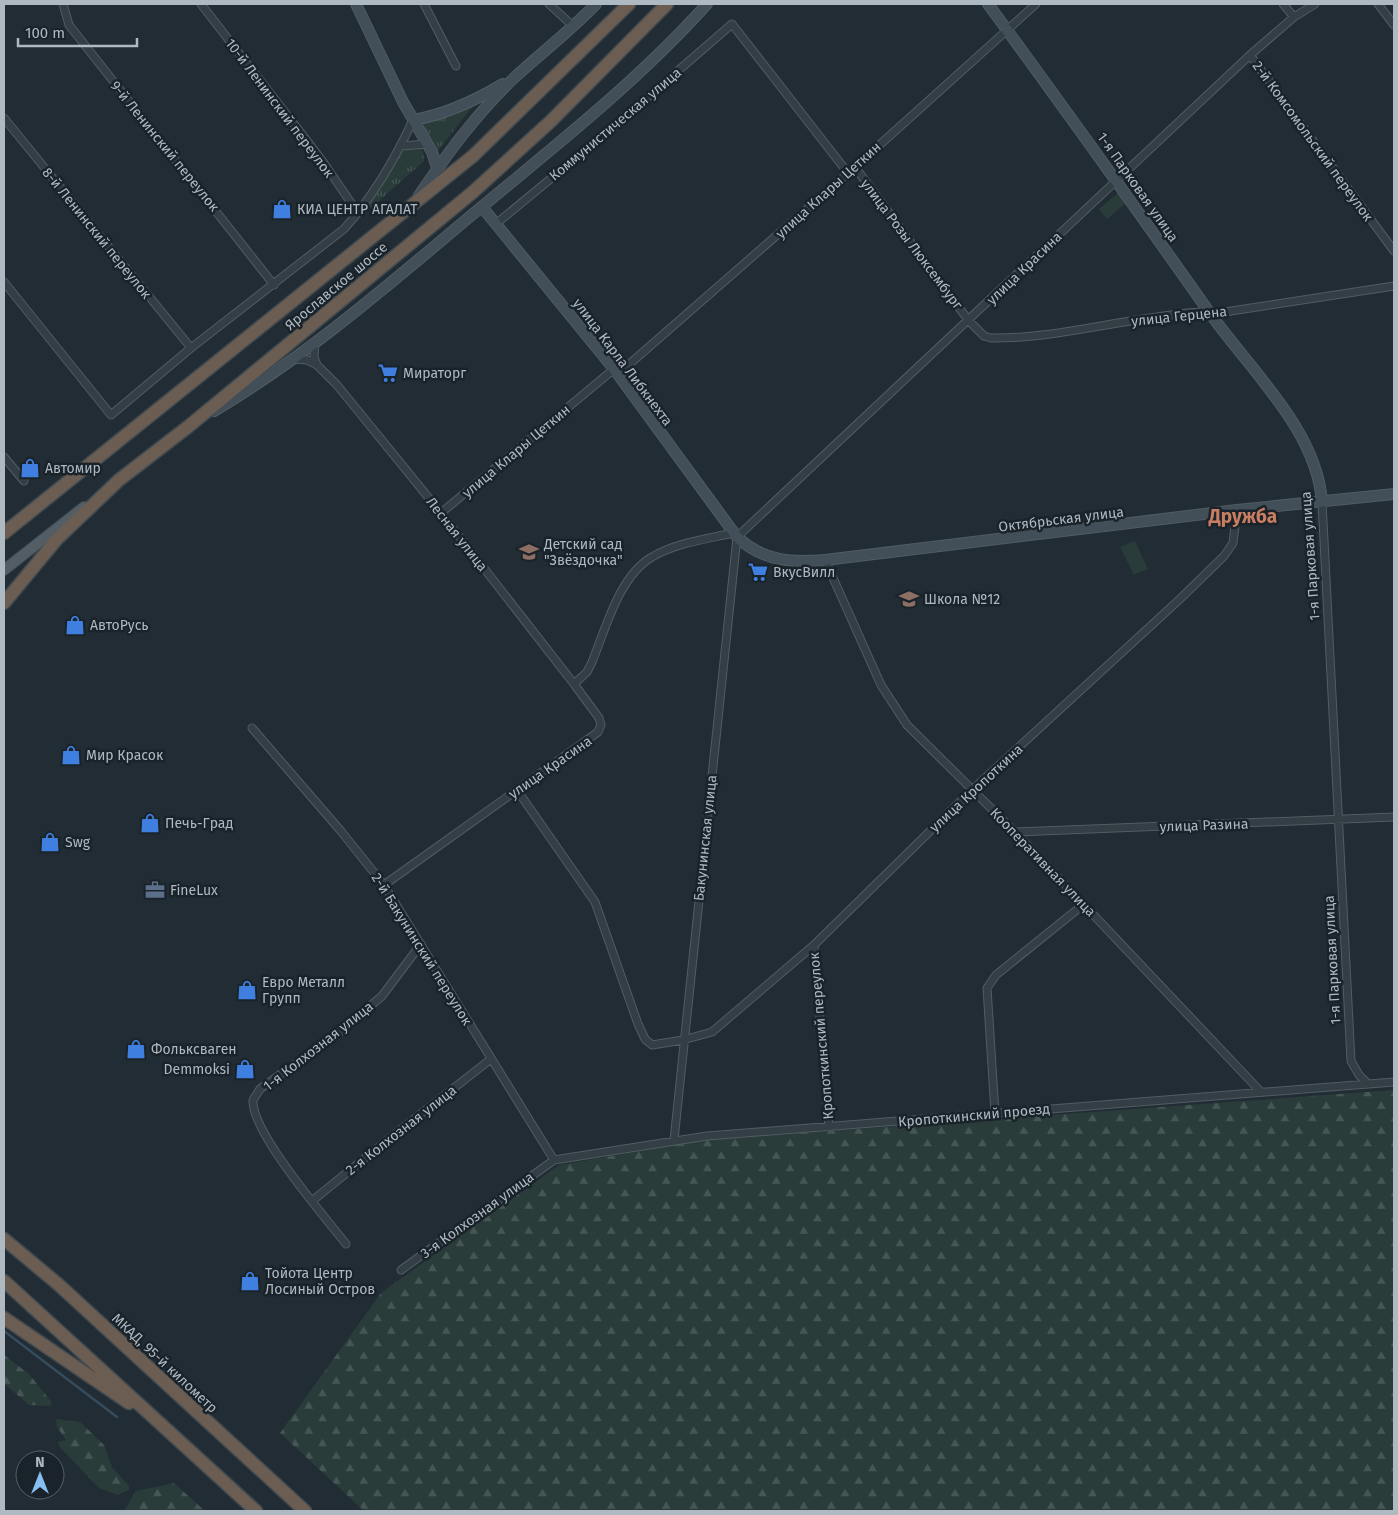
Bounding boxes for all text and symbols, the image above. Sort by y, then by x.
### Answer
scale bar [18,15,136,47]
text: 100 m [25,24,65,42]
street label: 10-й Ленинский переулок [222,35,338,182]
street label: 2-й Комсомольский переулок [1249,58,1377,225]
street label: Коммунистическая улица [546,64,685,185]
street label: 9-й Ленинский переулок [107,77,223,216]
street label: 1-я Парковая улица [1094,129,1182,245]
street label: улица Клары Цеткин [772,139,884,242]
street label: 8-й Ленинский переулок [38,164,155,303]
street label: улица Розы Люксембург [857,176,966,313]
shop icon: КИА ЦЕНТР АГАЛАТ [271,198,293,220]
place label: КИА ЦЕНТР АГАЛАТ [297,201,418,218]
street label: улица Красина [983,228,1065,308]
street label: Ярославское шоссе [282,239,391,334]
street label: улица Карла Либкнехта [569,295,676,429]
street label: улица Герцена [1130,303,1228,330]
supermarket icon: Мираторг [377,362,399,384]
place label: Мираторг [403,365,466,382]
street label: улица Клары Цеткин [459,401,574,502]
shop icon: Автомир [19,457,41,479]
place label: Автомир [45,460,101,477]
street label: 1-я Парковая улица [1298,491,1323,621]
street label: Лесная улица [422,494,491,575]
street label: Октябрьская улица [997,503,1125,536]
district label: Дружба [1208,505,1277,528]
place label: Детский сад "Звёздочка" [543,536,623,569]
school or university icon: Детский сад "Звёздочка" [518,541,540,563]
supermarket icon: ВкусВилл [747,561,769,583]
place label: ВкусВилл [773,564,835,581]
school or university icon: Школа №12 [898,588,920,610]
place label: Школа №12 [924,591,1000,608]
shop icon: АвтоРусь [64,614,86,636]
place label: АвтоРусь [90,617,149,634]
street label: улица Красина [505,732,595,802]
street label: улица Кропоткина [926,741,1027,836]
shop icon: Мир Красок [60,744,82,766]
place label: Мир Красок [86,747,164,764]
street label: Бакунинская улица [690,774,721,902]
street label: Кооперативная улица [986,804,1099,920]
shop icon: Печь-Град [139,812,161,834]
place label: Печь-Град [165,815,233,832]
street label: улица Разина [1159,815,1249,836]
shop icon: Swg [39,831,61,853]
place label: Swg [65,834,91,851]
street label: 2-й Бакунинский переулок [368,870,476,1029]
office icon: FineLux [144,879,166,901]
place label: FineLux [170,882,218,899]
street label: 1-я Парковая улица [1321,895,1344,1025]
street label: Кропоткинский переулок [806,951,837,1120]
place label: Евро Металл Групп [262,974,345,1007]
shop icon: Евро Металл Групп [236,979,258,1001]
street label: 1-я Колхозная улица [260,998,377,1095]
shop icon: Фольксваген [125,1038,147,1060]
place label: Фольксваген [151,1041,237,1058]
shop icon: Demmoksi [234,1058,256,1080]
place label: Demmoksi [164,1061,230,1078]
street label: 2-я Колхозная улица [343,1082,460,1179]
street label: Кропоткинский проезд [897,1100,1051,1131]
street label: 3-я Колхозная улица [417,1169,537,1262]
place label: Тойота Центр Лосиный Остров [265,1265,375,1298]
shop icon: Тойота Центр Лосиный Остров [239,1270,261,1292]
street label: МКАД, 95-й километр [108,1310,221,1417]
north arrow [15,1450,65,1500]
text: N [35,1454,45,1471]

